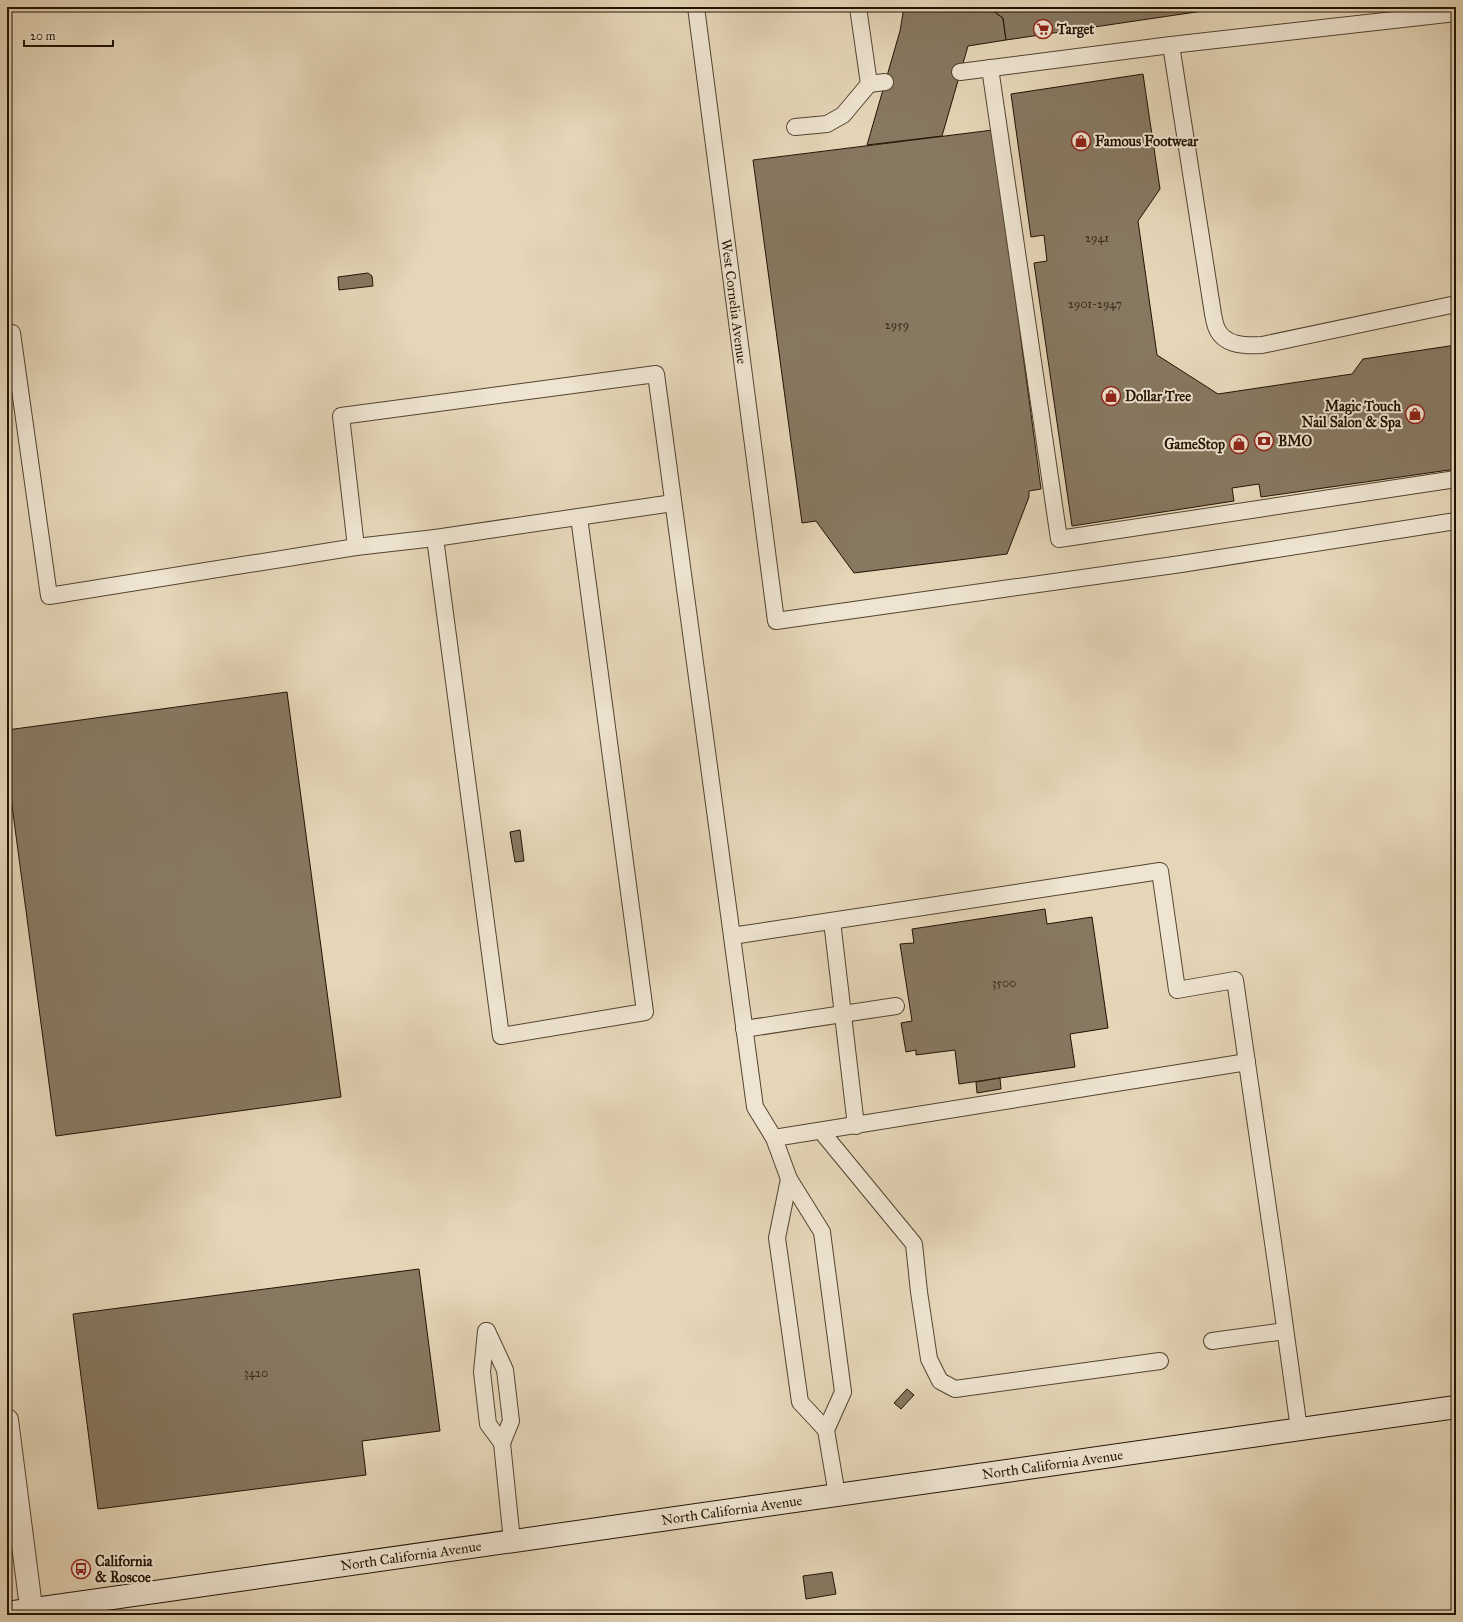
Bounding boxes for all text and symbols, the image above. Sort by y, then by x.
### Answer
supermarket icon: Target [1032,18,1054,40]
place label: Target [1056,21,1094,39]
scale bar [24,22,113,48]
text: 20 m [30,29,56,43]
shop icon: Famous Footwear [1070,130,1092,152]
place label: Famous Footwear [1095,133,1199,150]
house number: 2941 [1085,231,1109,245]
street label: West Cornelia Avenue [718,238,751,365]
house number: 2901-2947 [1068,297,1122,311]
house number: 2959 [885,318,909,332]
shop icon: Dollar Tree [1100,385,1122,407]
place label: Dollar Tree [1125,388,1191,405]
place label: Magic Touch Nail Salon & Spa [1302,398,1402,432]
shop icon: Magic Touch Nail Salon & Spa [1404,403,1426,425]
bank icon: BMO [1253,430,1275,452]
shop icon: GameStop [1228,433,1250,455]
place label: BMO [1278,433,1312,450]
place label: GameStop [1164,436,1225,454]
house number: 3500 [992,976,1016,990]
house number: 3420 [244,1366,268,1380]
street label: North California Avenue [981,1446,1124,1483]
street label: North California Avenue [660,1492,804,1528]
street label: North California Avenue [339,1537,483,1574]
place label: California & Roscoe [95,1553,153,1586]
bus stop icon: California & Roscoe [70,1558,92,1580]

